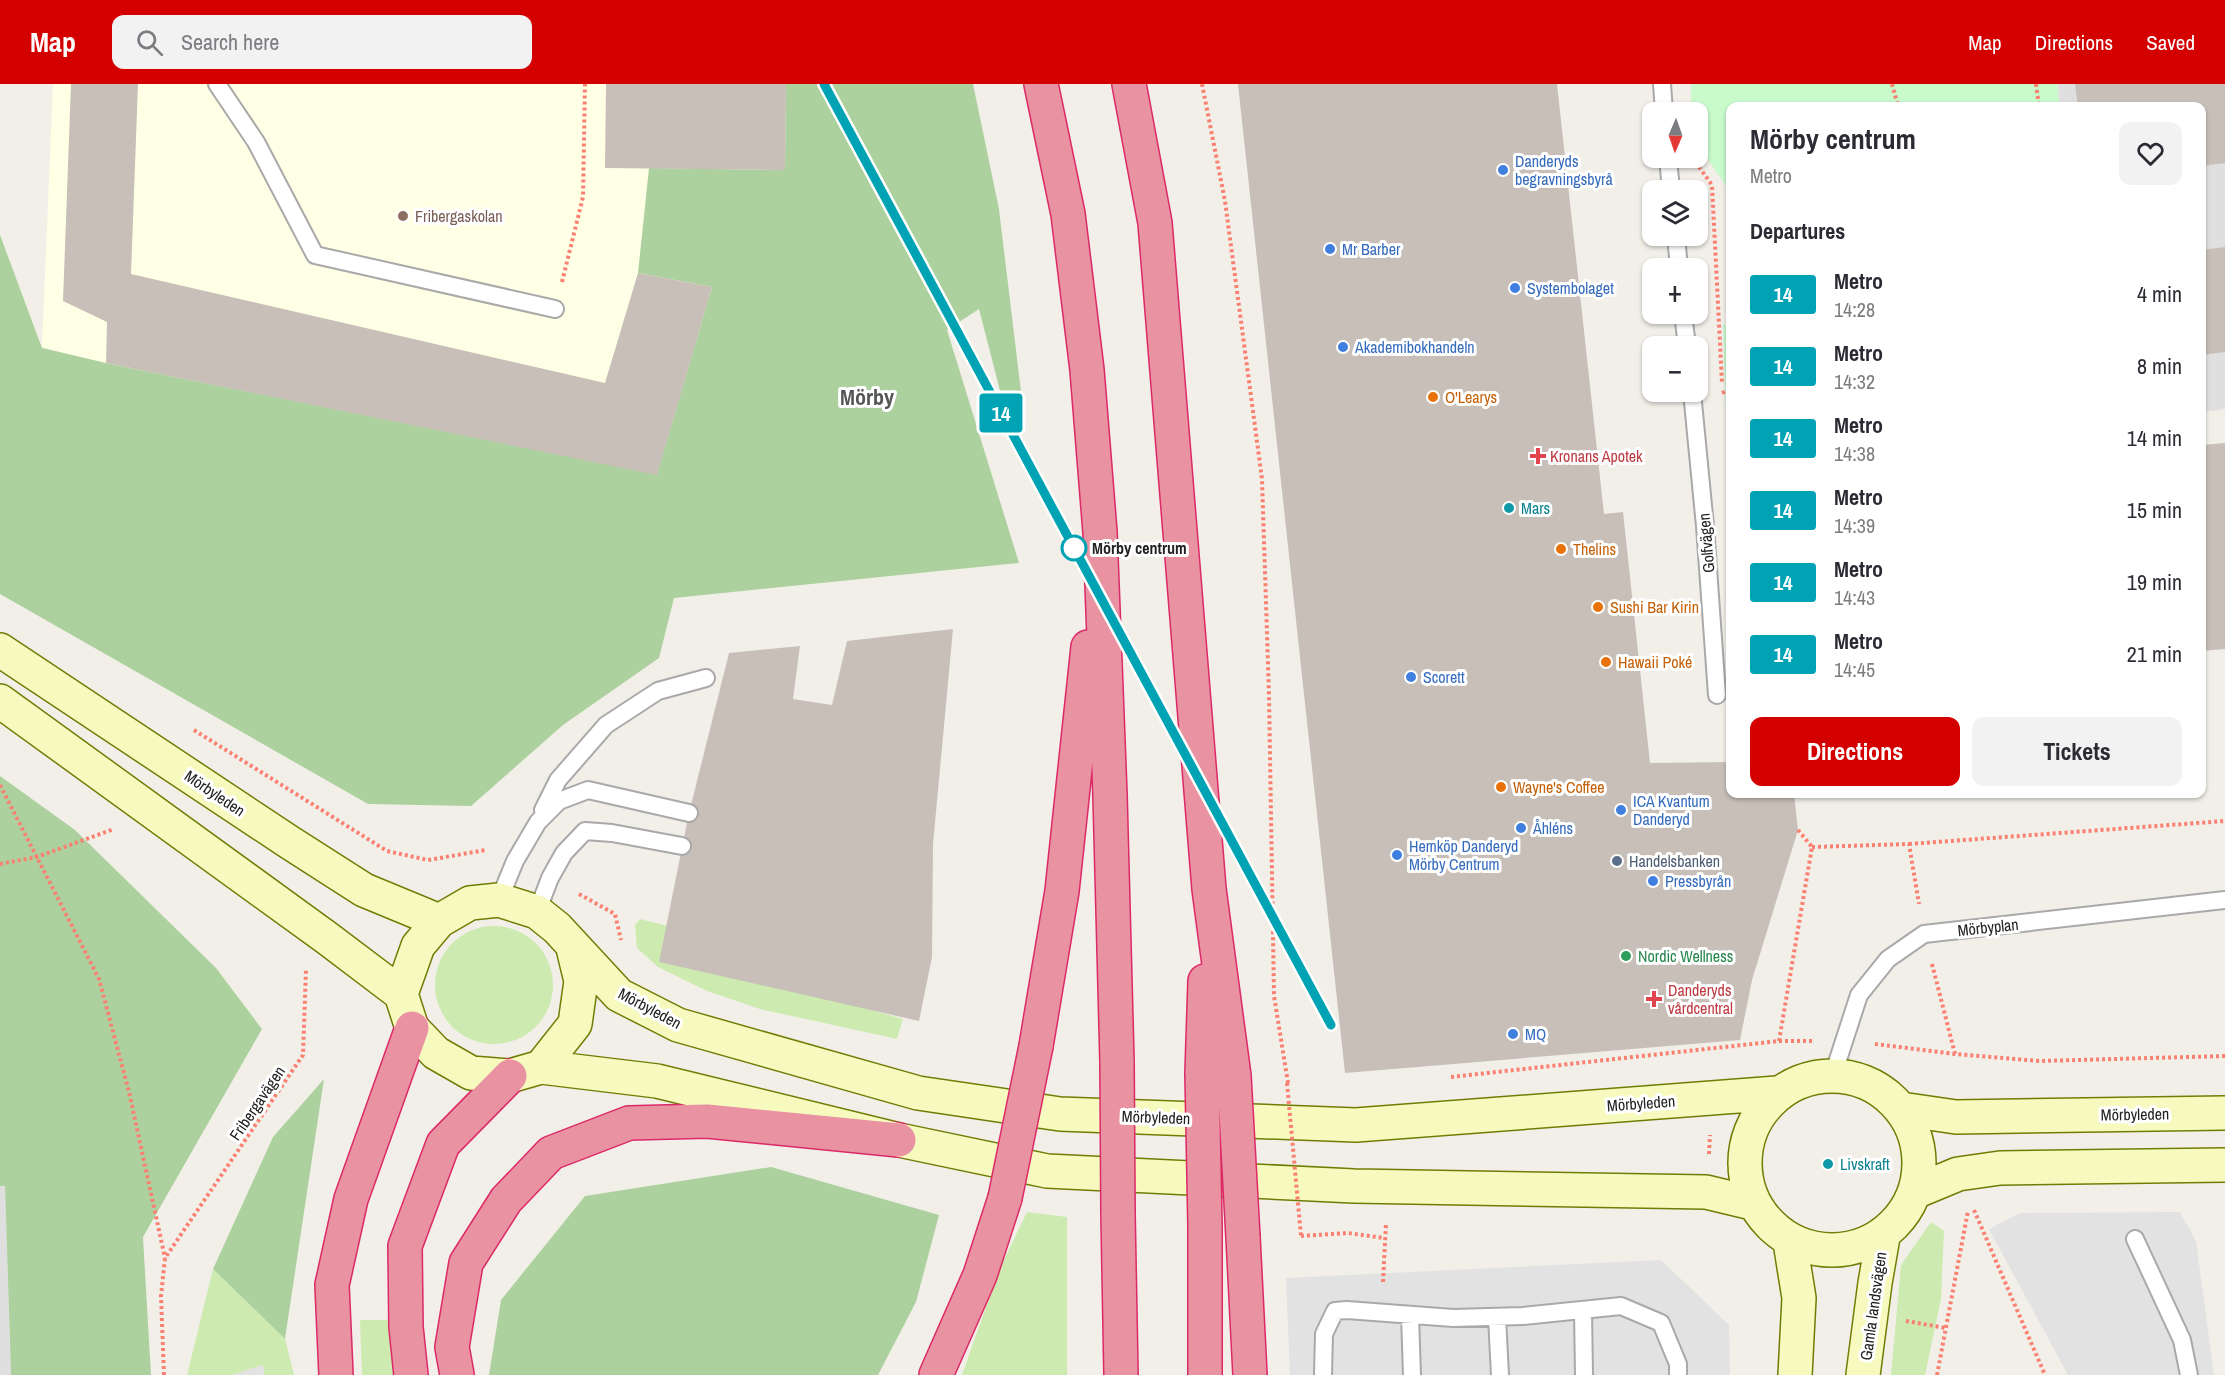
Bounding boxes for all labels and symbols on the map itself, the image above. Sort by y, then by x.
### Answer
north arrow [1642,102,1708,168]
place label: Danderyds begravningsbyrå [1515,150,1613,190]
marker: Danderyds begravningsbyrå [1496,163,1510,177]
place label: Fribergaskolan [415,205,503,227]
marker: Fribergaskolan [396,209,410,223]
place label: Mr Barber [1342,238,1401,260]
marker: Mr Barber [1323,242,1337,256]
place label: Systembolaget [1527,277,1614,299]
marker: Systembolaget [1508,281,1522,295]
place label: Akademibokhandeln [1354,336,1475,358]
marker: Akademibokhandeln [1336,340,1350,354]
district label: Mörby [840,382,894,412]
place label: O'Learys [1445,386,1497,408]
marker: O'Learys [1426,390,1440,404]
line badge: 14 [974,394,1028,432]
place label: Kronans Apotek [1550,445,1643,467]
marker: Kronans Apotek [1531,449,1545,463]
place label: Mars [1521,497,1550,519]
marker: Mars [1502,501,1516,515]
street label: Golfvägen [1692,512,1720,574]
marker: Mörby centrum [1061,535,1087,561]
place label: Mörby centrum [1092,537,1187,559]
place label: Thelins [1573,538,1616,560]
marker: Thelins [1554,542,1568,556]
place label: Sushi Bar Kirin [1610,596,1699,618]
marker: Sushi Bar Kirin [1591,600,1605,614]
place label: Hawaii Poké [1618,651,1692,673]
marker: Hawaii Poké [1599,655,1613,669]
place label: Scorett [1423,666,1465,688]
marker: Scorett [1404,670,1418,684]
street label: Mörbyleden [180,765,250,821]
place label: Wayne's Coffee [1513,776,1605,798]
marker: Wayne's Coffee [1494,780,1508,794]
place label: ICA Kvantum Danderyd [1633,790,1710,830]
marker: ICA Kvantum Danderyd [1614,803,1628,817]
place label: Åhléns [1532,817,1573,839]
marker: Åhléns [1514,821,1528,835]
place label: Hemköp Danderyd Mörby Centrum [1409,835,1518,875]
marker: Hemköp Danderyd Mörby Centrum [1390,848,1404,862]
place label: Handelsbanken [1629,850,1720,872]
marker: Handelsbanken [1610,854,1624,868]
place label: Pressbyrån [1665,870,1731,892]
marker: Pressbyrån [1646,874,1660,888]
street label: Mörbyplan [1956,913,2020,941]
place label: Nordic Wellness [1638,945,1733,967]
marker: Nordic Wellness [1619,949,1633,963]
place label: Danderyds vårdcentral [1668,979,1733,1019]
street label: Mörbyleden [615,982,685,1034]
marker: Danderyds vårdcentral [1645,990,1663,1008]
place label: MQ [1525,1023,1546,1045]
marker: MQ [1506,1027,1520,1041]
street label: Fribergavägen [224,1061,290,1145]
street label: Mörbyleden [1606,1090,1676,1116]
street label: Mörbyleden [2101,1102,2169,1126]
street label: Mörbyleden [1121,1105,1191,1129]
place label: Livskraft [1840,1153,1890,1175]
marker: Livskraft [1821,1157,1835,1171]
street label: Gamla landsvägen [1854,1250,1892,1362]

